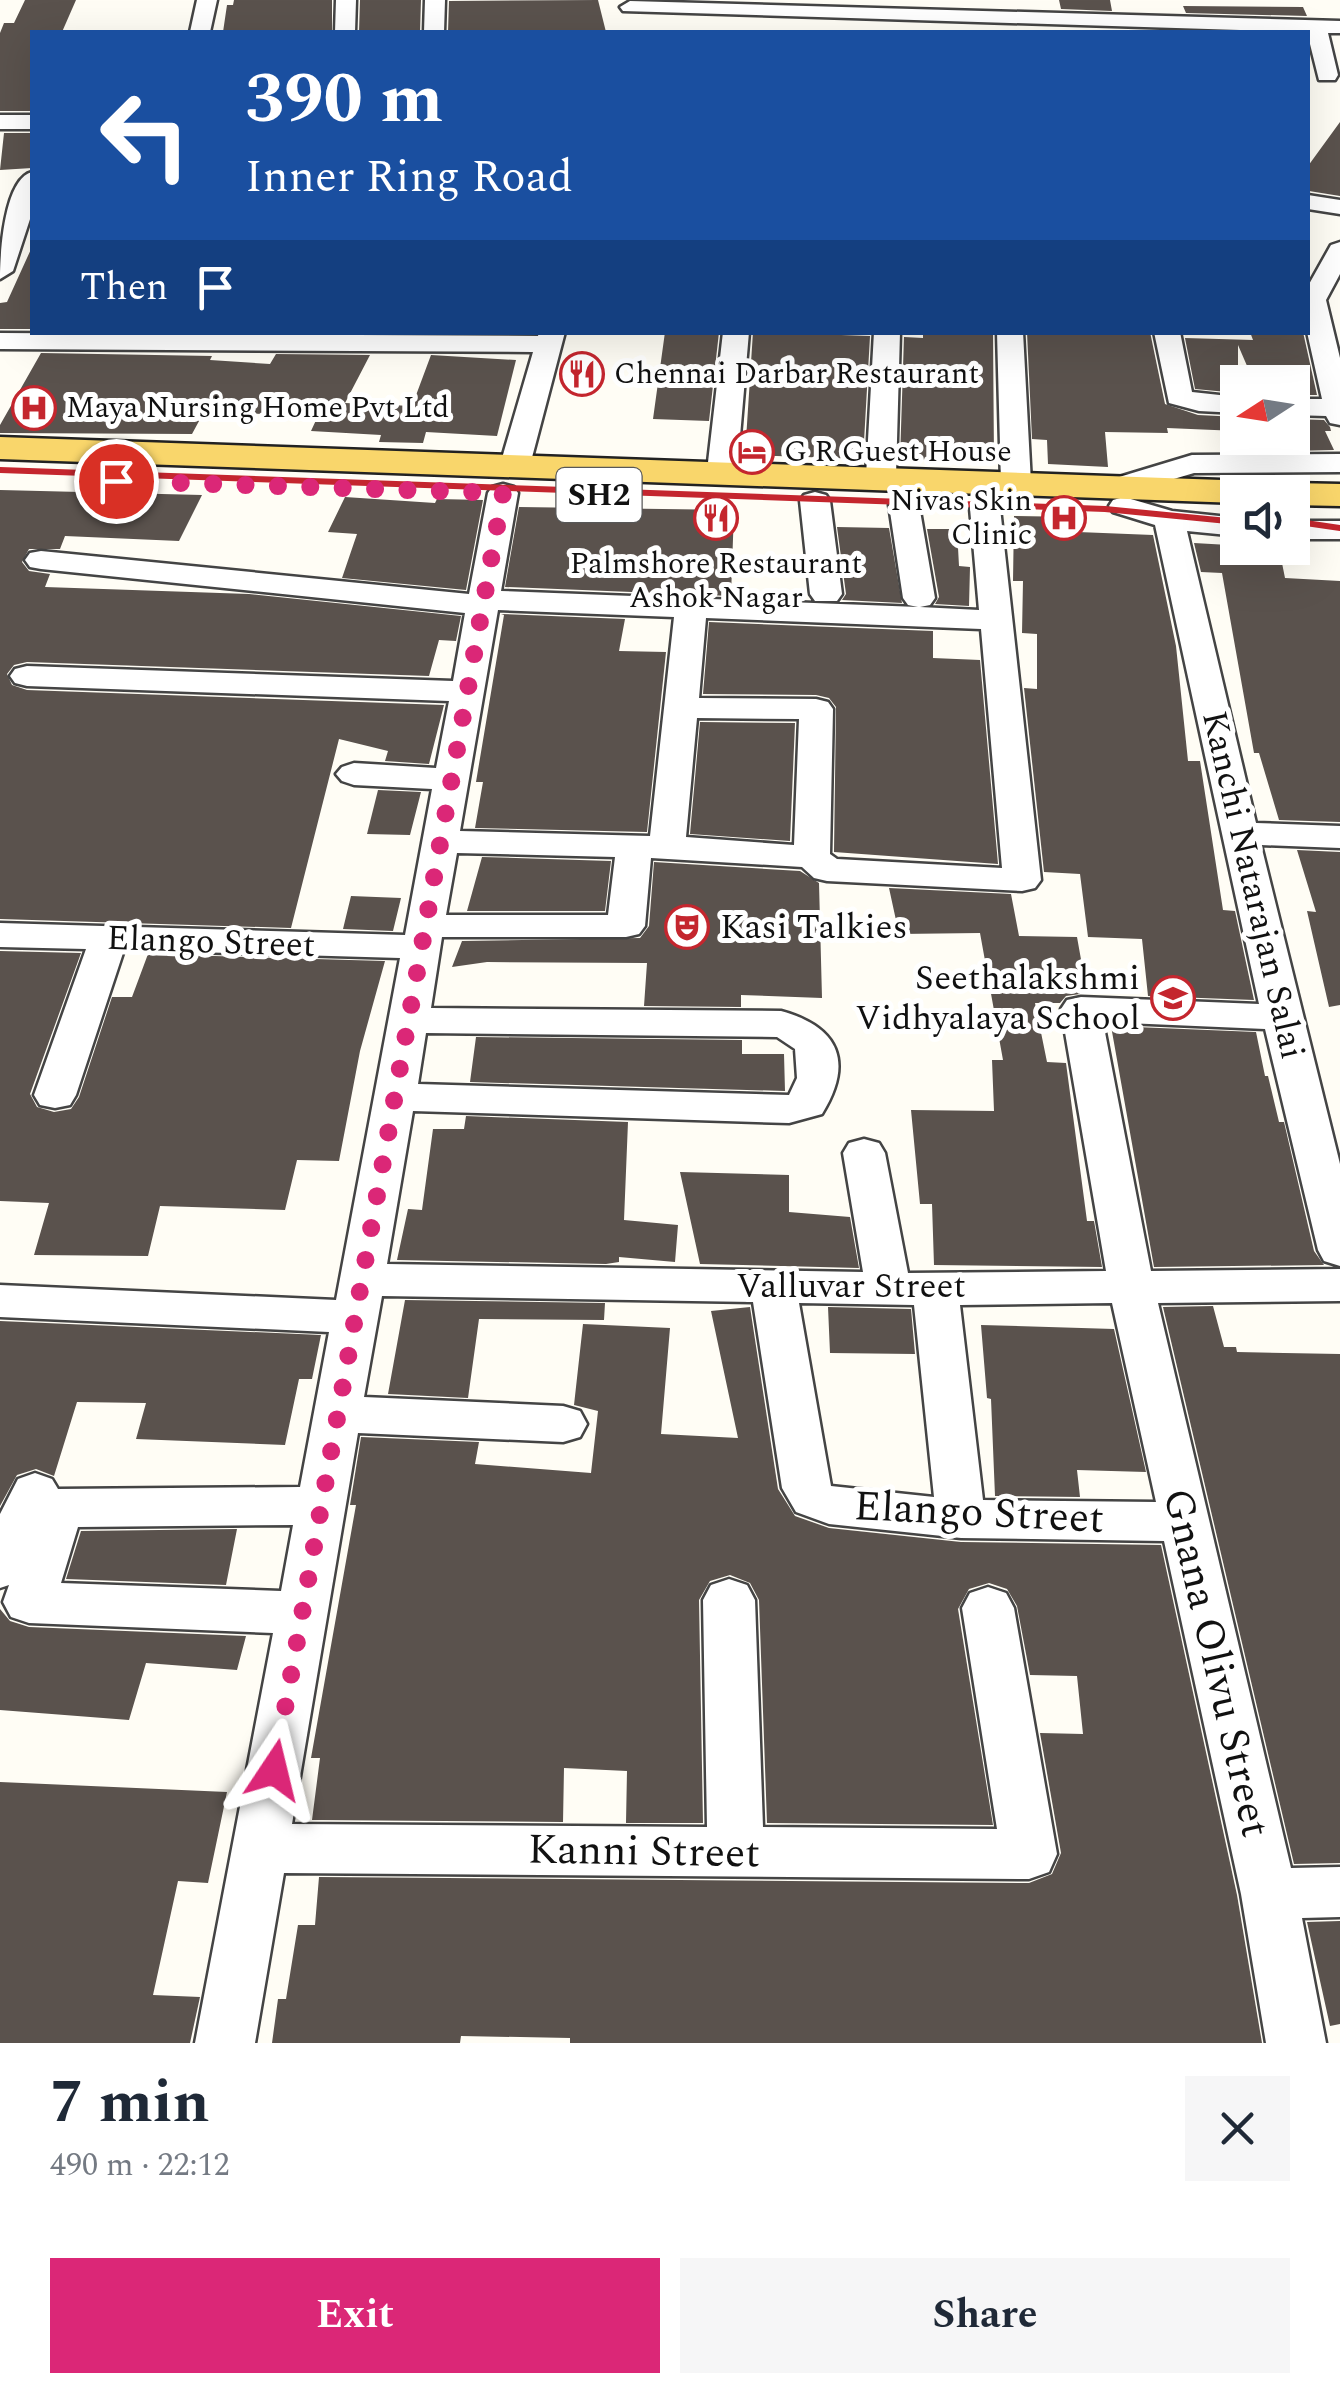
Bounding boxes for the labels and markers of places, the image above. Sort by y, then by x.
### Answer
restaurant icon: Chennai Darbar Restaurant [559,351,605,397]
place label: Chennai Darbar Restaurant [614,351,979,397]
hospital icon: Maya Nursing Home Pvt Ltd [11,385,57,431]
place label: Maya Nursing Home Pvt Ltd [66,385,449,431]
hotel icon: G R Guest House [729,429,775,475]
place label: G R Guest House [784,429,1012,475]
pin [74,439,159,524]
place label: Nivas Skin Clinic [890,478,1032,558]
restaurant icon: Palmshore Restaurant Ashok Nagar [693,495,739,541]
hospital icon: Nivas Skin Clinic [1041,495,1087,541]
place label: Palmshore Restaurant Ashok Nagar [570,541,862,621]
place label: Kasi Talkies [720,901,908,954]
theatre icon: Kasi Talkies [664,904,710,950]
place label: Seethalakshmi Vidhyalaya School [855,952,1140,1045]
school or university icon: Seethalakshmi Vidhyalaya School [1150,975,1196,1021]

